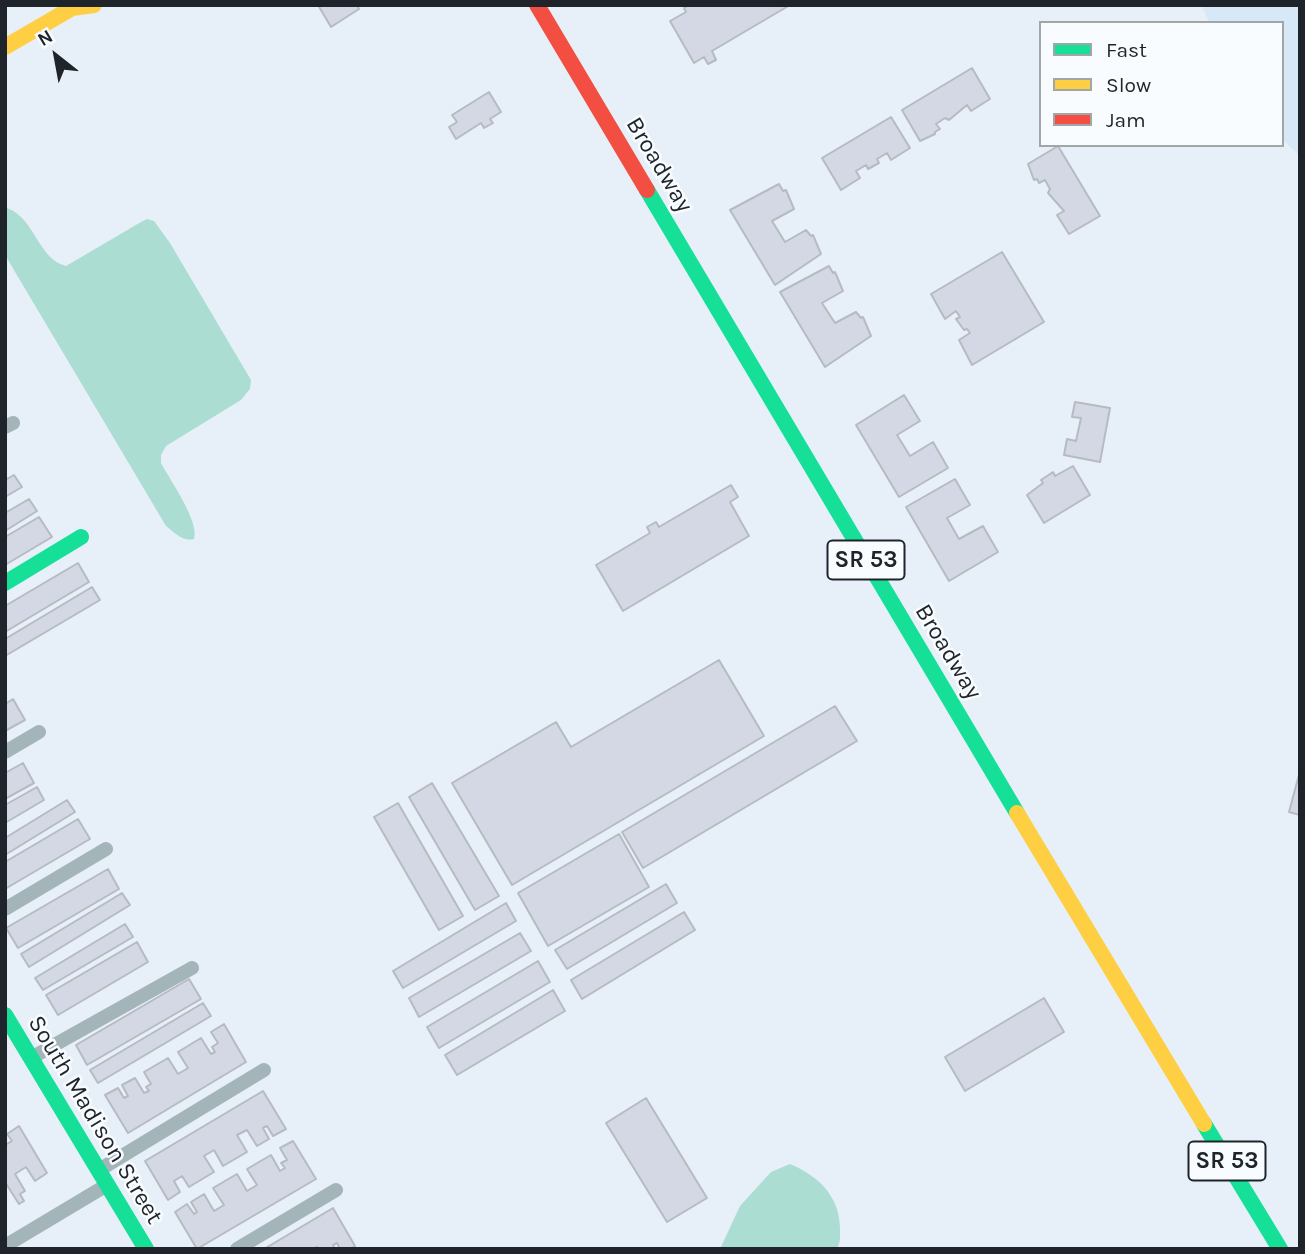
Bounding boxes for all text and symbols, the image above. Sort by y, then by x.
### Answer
north arrow [21,21,91,91]
legend [1039,21,1284,147]
text: N [34,25,57,51]
text: Fast [1106,38,1147,62]
text: Slow [1106,73,1151,97]
text: Jam [1106,108,1146,132]
street label: Broadway [619,112,699,218]
road number: SR 53 [828,540,904,580]
street label: Broadway [908,599,988,705]
street label: South Madison Street [21,1011,169,1229]
road number: SR 53 [1188,1142,1266,1180]

